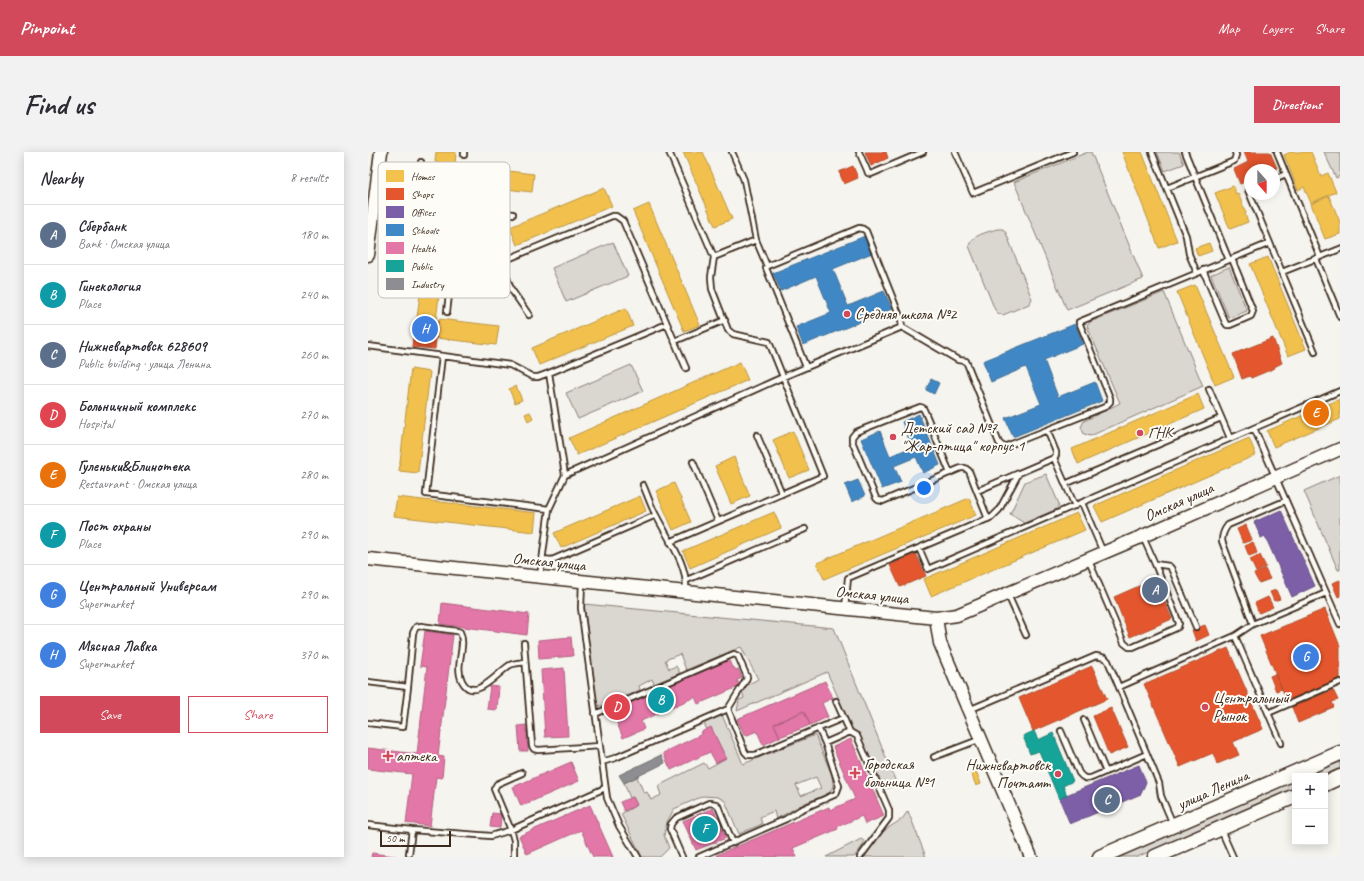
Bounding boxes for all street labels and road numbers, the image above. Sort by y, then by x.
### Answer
street label: Омская улица [1142,477,1218,526]
street label: Омская улица [512,548,588,576]
street label: Омская улица [835,581,911,609]
street label: улица Ленина [1173,765,1253,815]

